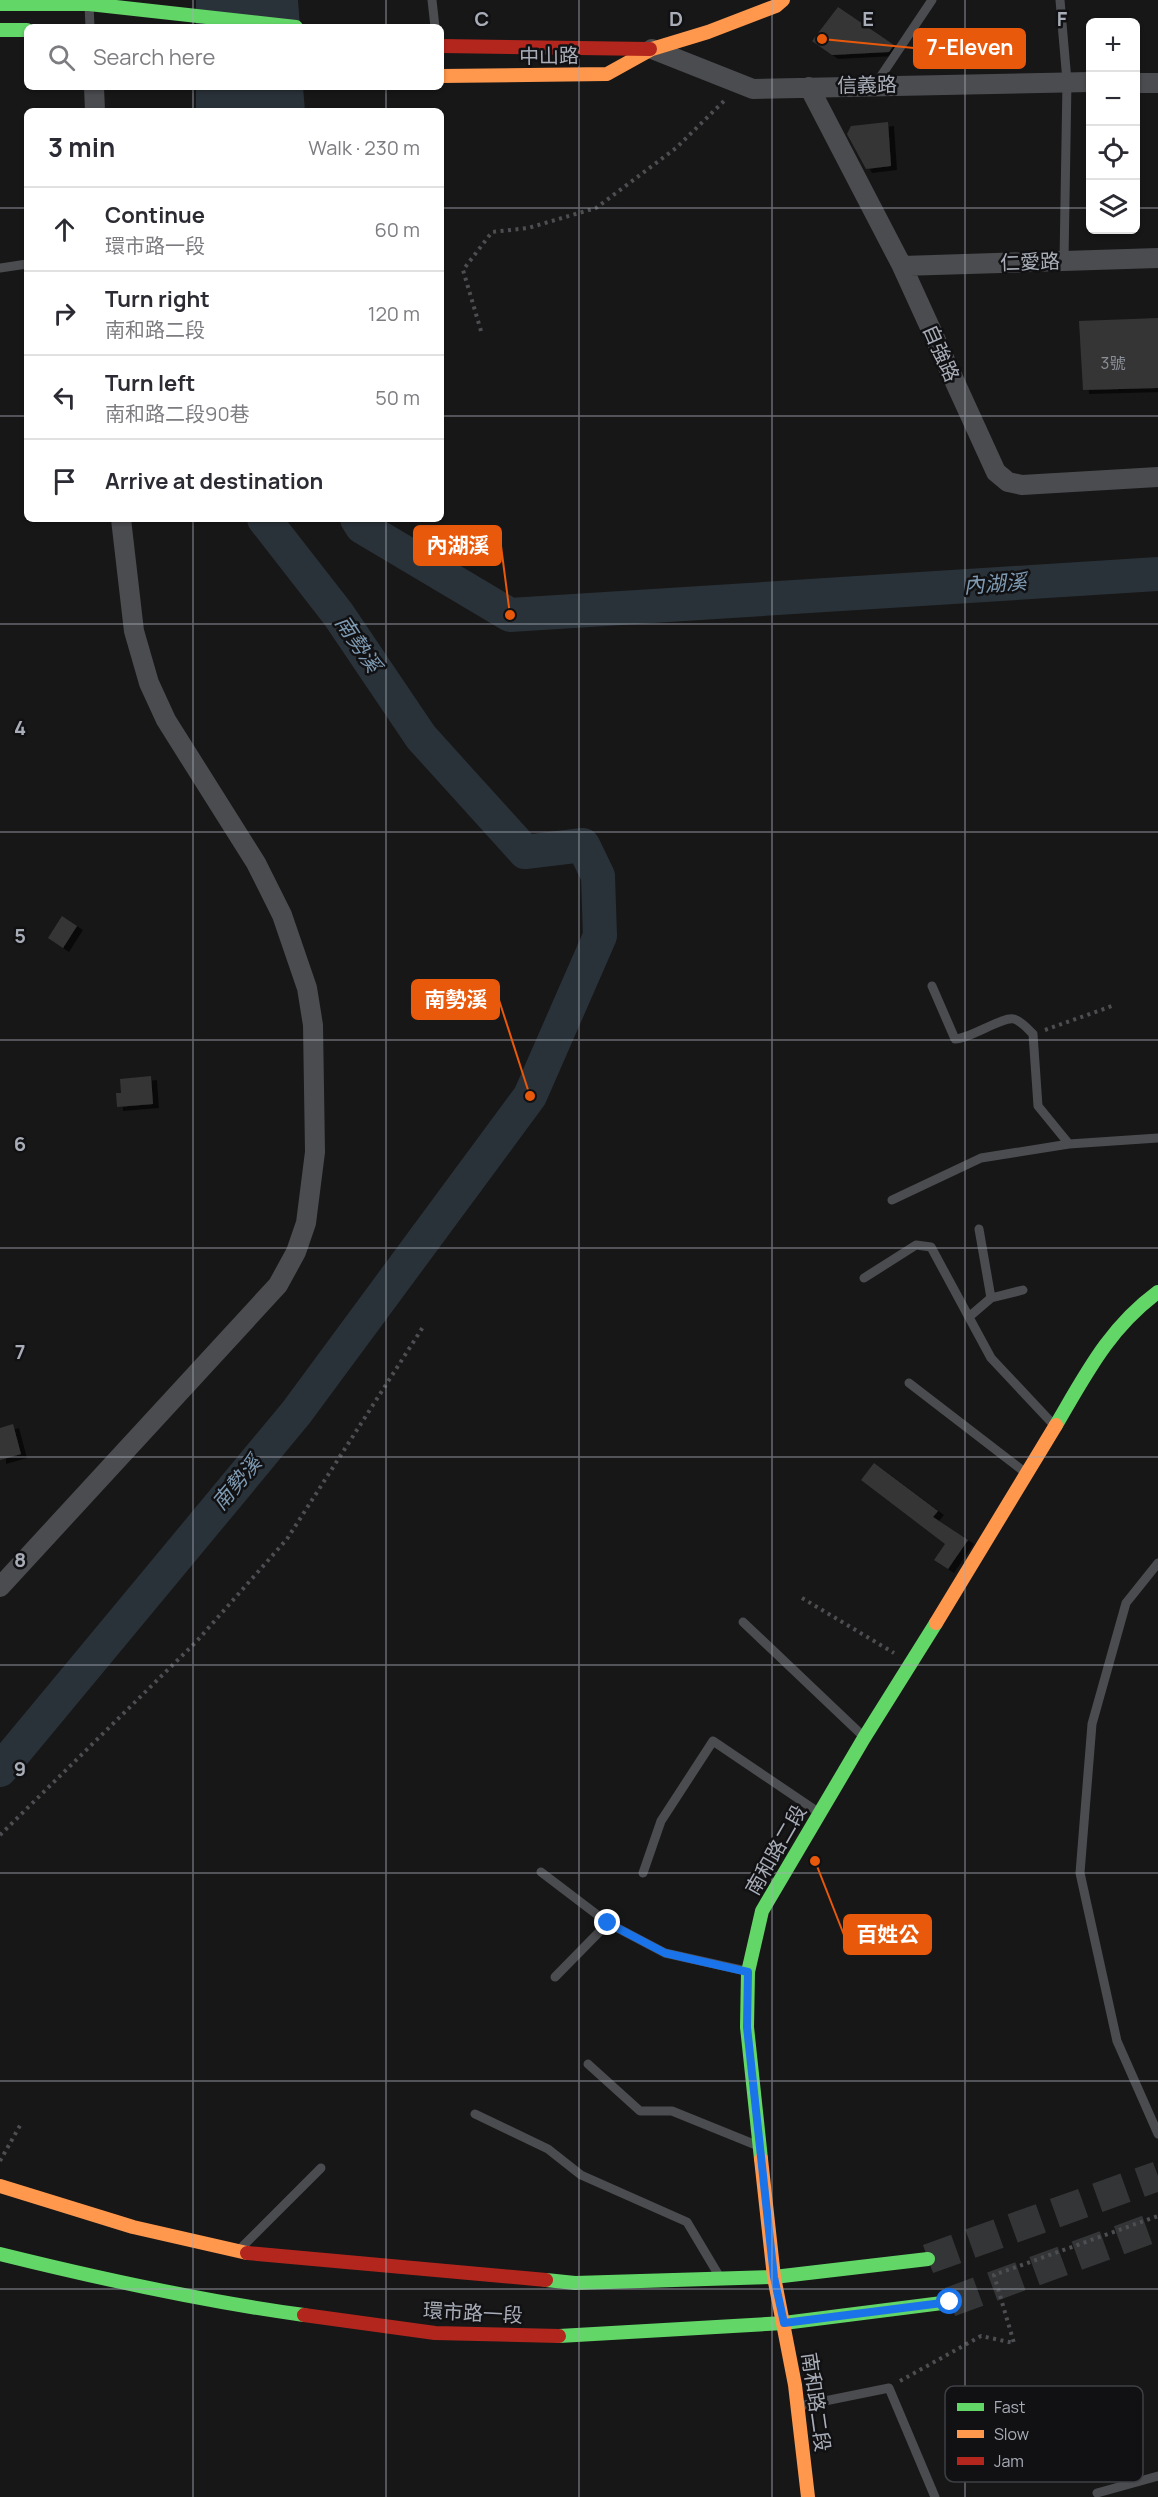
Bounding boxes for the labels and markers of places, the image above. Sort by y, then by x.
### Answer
callout: 7-Eleven [914,29,1025,68]
callout: 內湖溪 [414,526,501,565]
callout: 南勢溪 [412,980,499,1019]
callout: 百姓公 [844,1915,931,1954]

